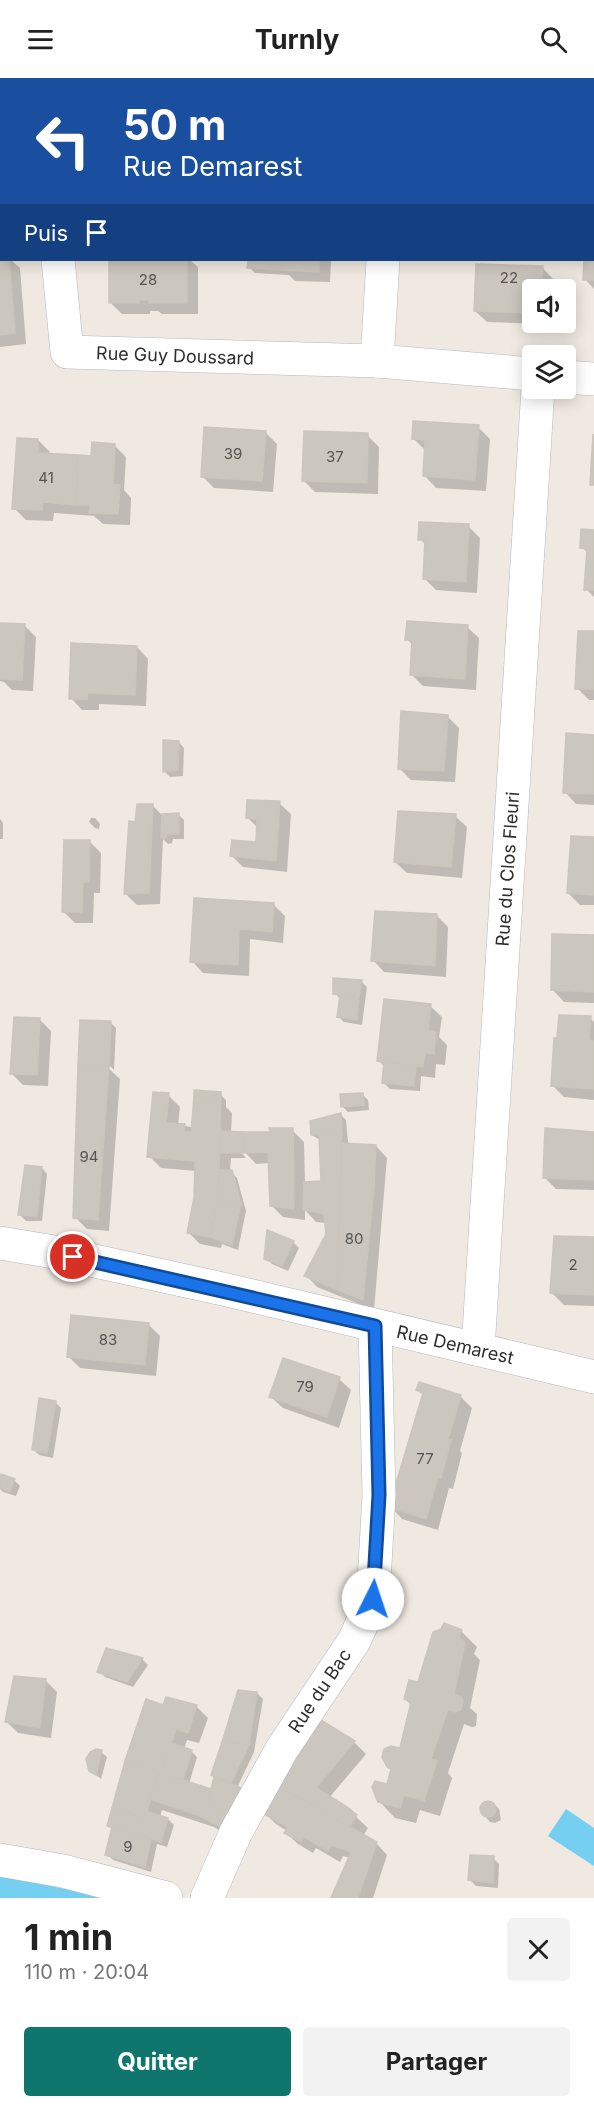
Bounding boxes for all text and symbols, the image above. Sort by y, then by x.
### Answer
icon: menu [24,23,57,56]
text: Turnly [255,23,339,56]
icon: search [537,23,570,56]
text: 50 m [123,99,226,150]
icon: left [24,102,102,180]
text: Rue Demarest [123,150,302,183]
icon: arrive [80,216,113,249]
text: Puis [24,220,68,246]
house number: 22 [500,268,518,287]
house number: 28 [139,270,157,289]
map controls [522,279,576,399]
button: sound [522,279,576,333]
street label: Rue Guy Doussard [96,342,254,369]
button: layers [522,345,576,399]
house number: 39 [224,444,242,463]
house number: 37 [326,447,344,466]
house number: 41 [38,468,54,487]
street label: Rue du Clos Fleuri [492,791,523,947]
house number: 94 [80,1147,99,1166]
house number: 80 [345,1229,363,1248]
pin [47,1231,98,1282]
icon: arrive [56,1240,89,1273]
house number: 2 [568,1255,578,1274]
street label: Rue Demarest [395,1321,516,1368]
house number: 83 [99,1330,117,1349]
house number: 79 [296,1377,314,1396]
house number: 77 [416,1449,434,1468]
position arrow [341,1567,405,1631]
street label: Rue du Bac [284,1645,355,1737]
house number: 9 [123,1837,133,1856]
text: 1 min [24,1915,113,1959]
button: close [507,1918,570,1981]
text: 110 m · 20:04 [24,1960,149,1984]
button: Quitter [24,2027,291,2096]
button: Partager [303,2027,570,2096]

